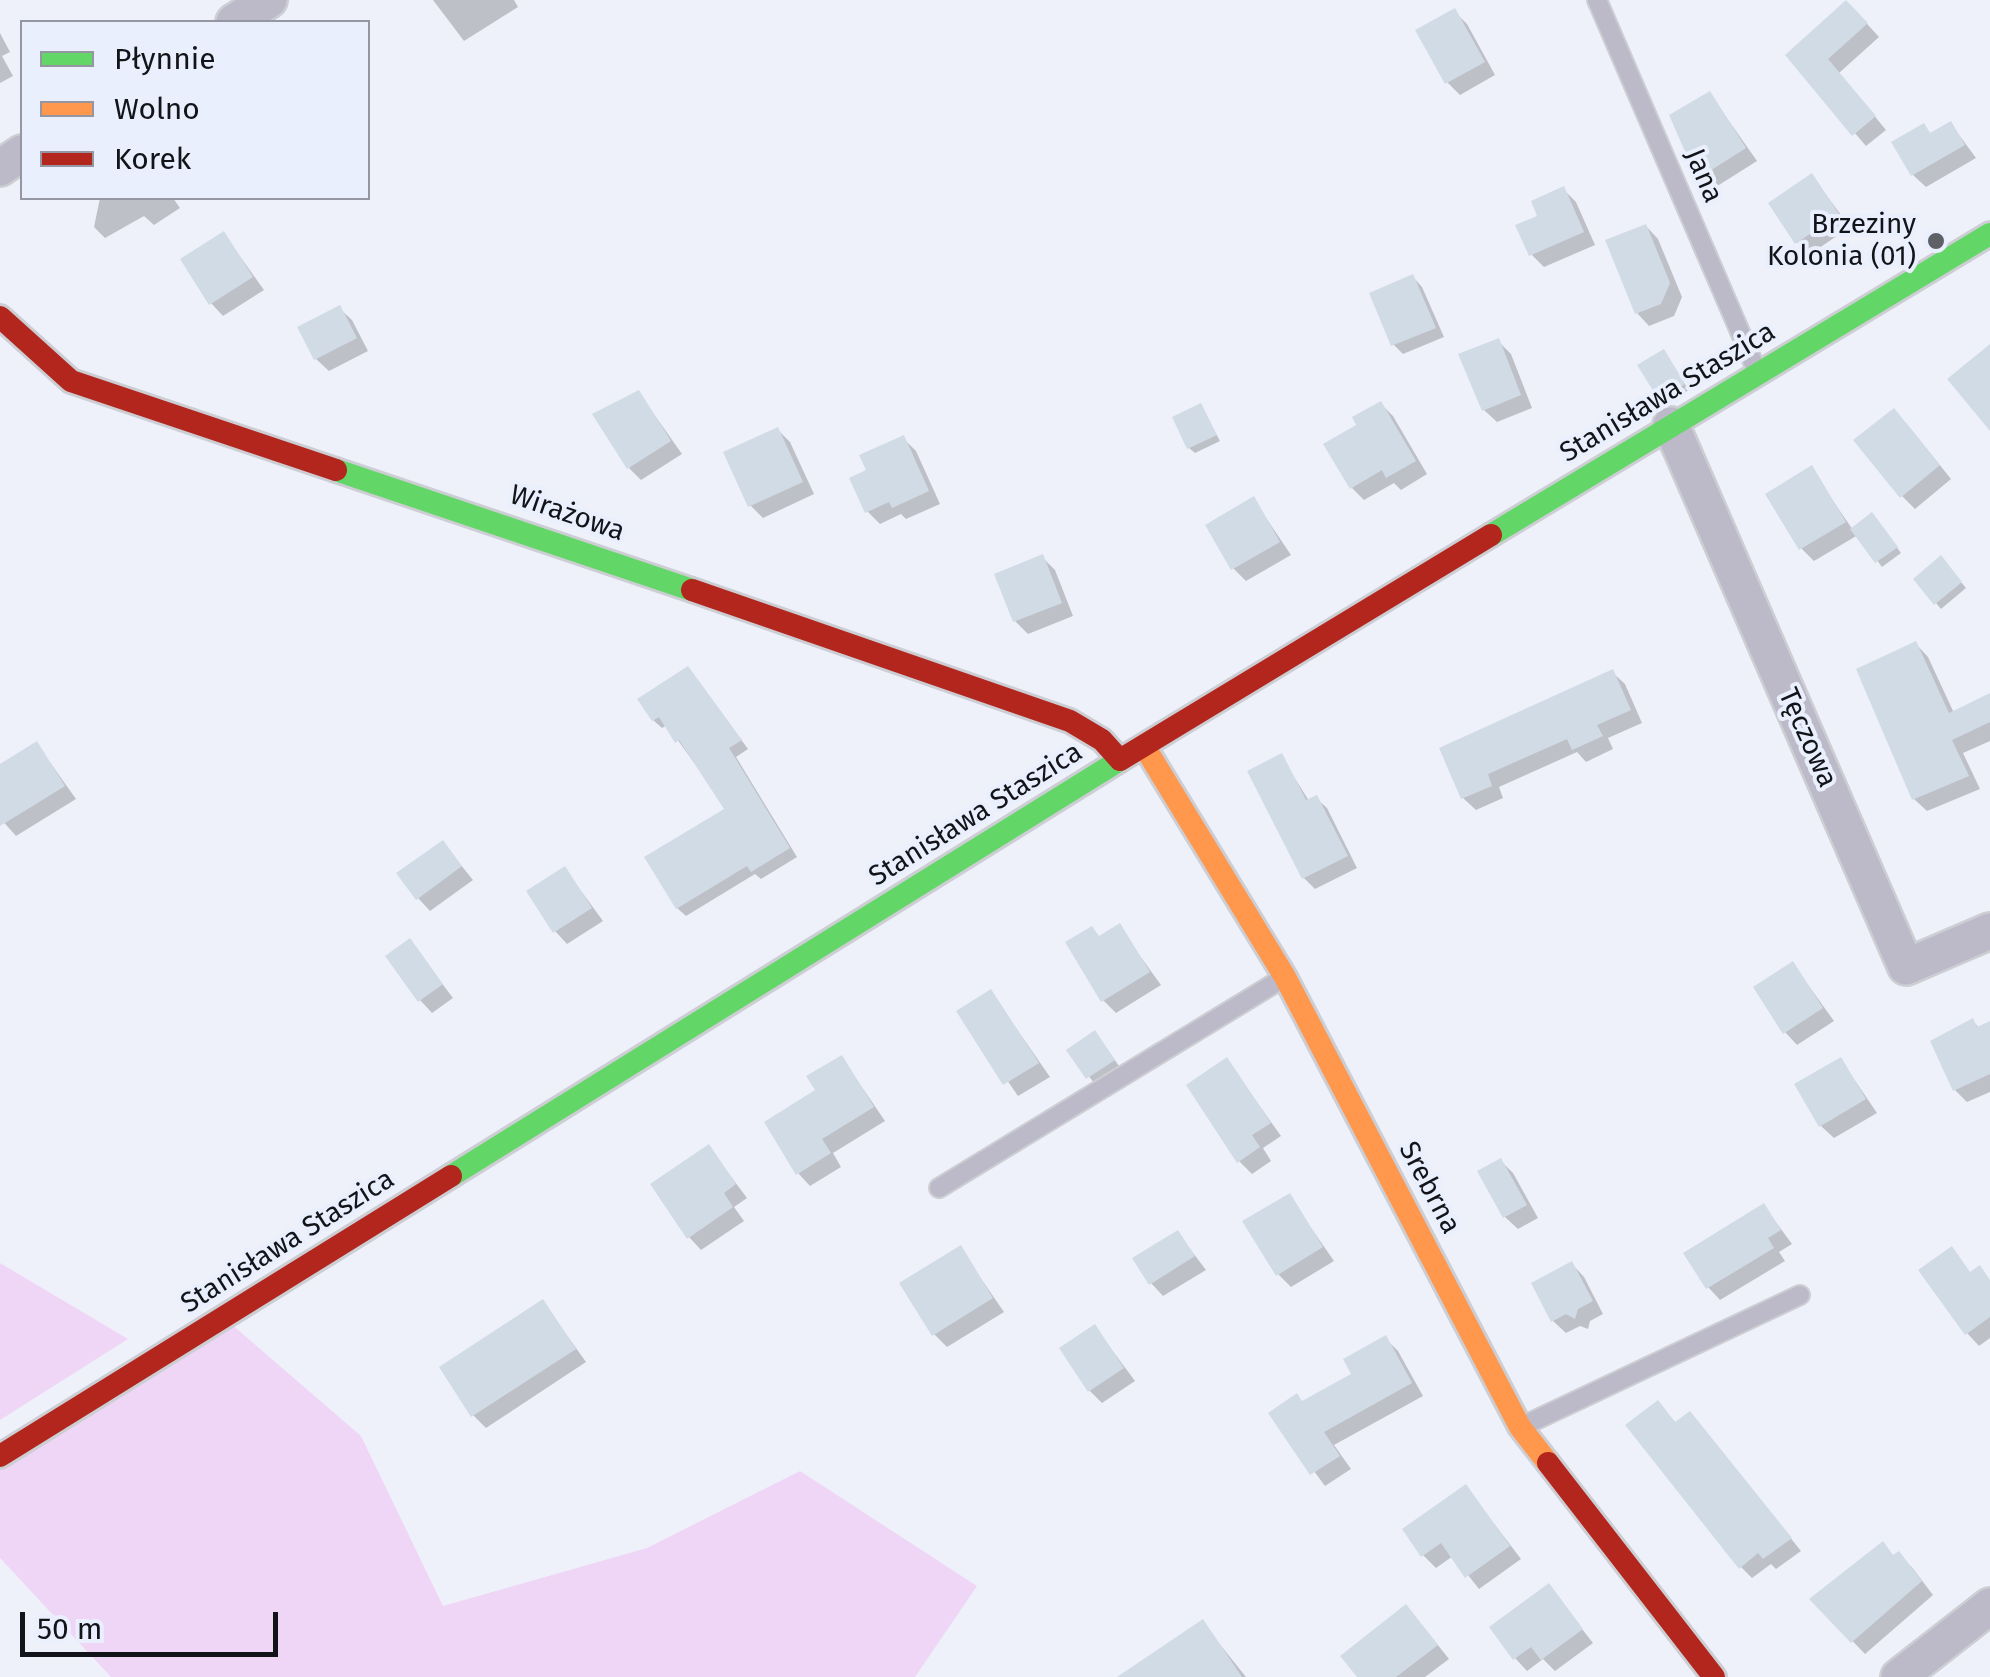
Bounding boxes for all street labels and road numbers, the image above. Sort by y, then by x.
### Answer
street label: Jana [1677,144,1729,208]
street label: Stanisława Staszica [1554,315,1782,471]
street label: Wirażowa [505,479,629,549]
street label: Tęczowa [1770,683,1844,793]
street label: Stanisława Staszica [863,736,1089,894]
street label: Srebrna [1391,1136,1467,1240]
street label: Stanisława Staszica [175,1163,401,1321]

